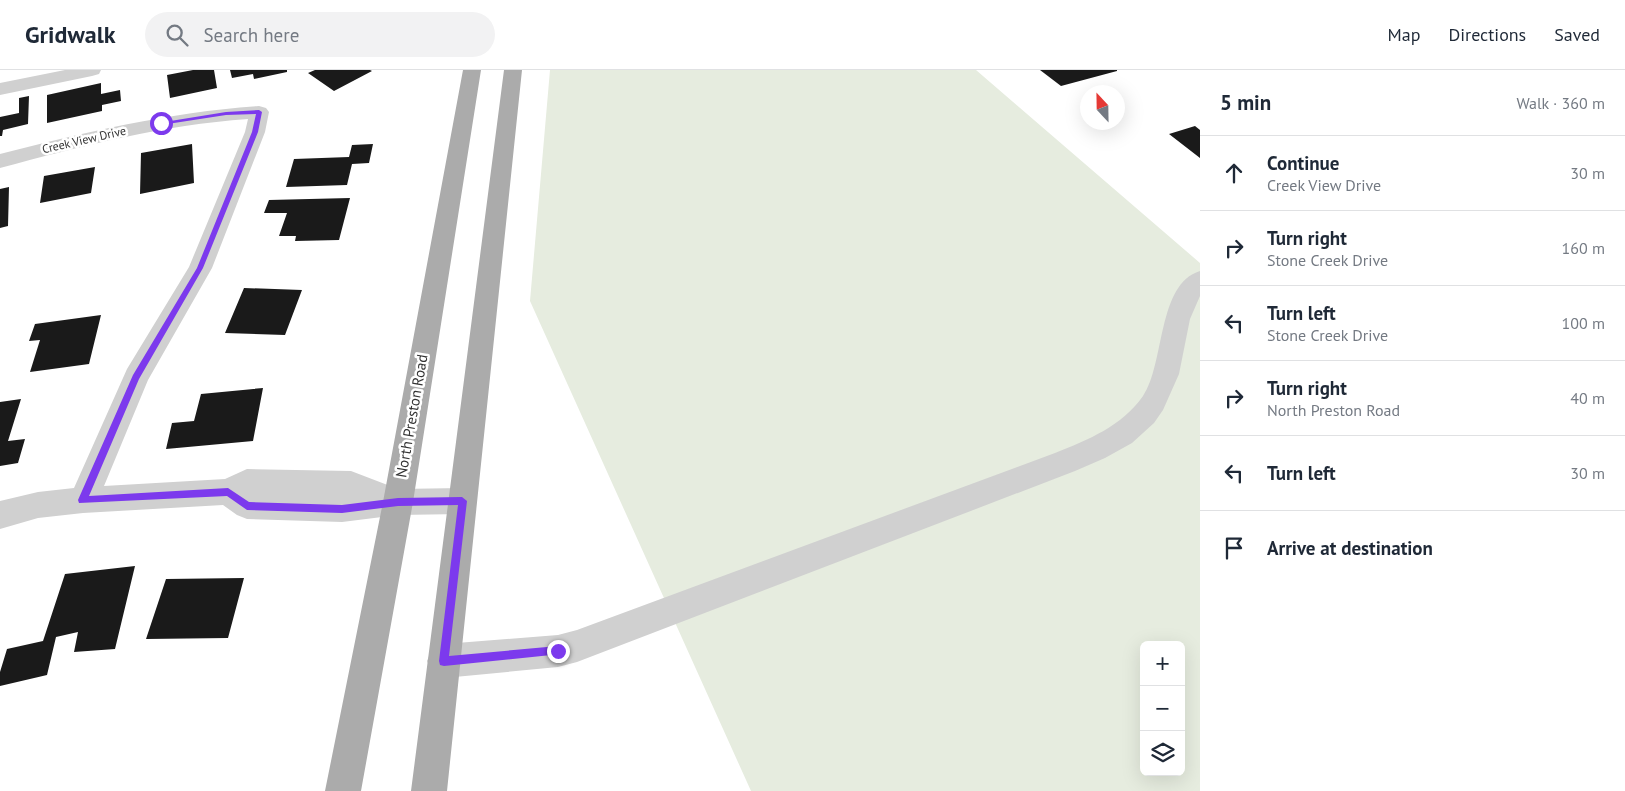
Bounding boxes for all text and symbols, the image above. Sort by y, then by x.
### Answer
search box [145,12,495,57]
text: Gridwalk [25,19,115,50]
icon: search [163,21,191,49]
text: Search here [203,23,299,47]
text: Map [1388,23,1420,46]
text: Directions [1448,23,1526,46]
text: Saved [1554,23,1600,46]
north arrow [1080,85,1125,130]
text: 5 min [1220,89,1271,116]
text: Walk · 360 m [1516,93,1605,113]
route start [150,112,173,135]
street label: Creek View Drive [40,123,127,156]
text: Continue [1267,151,1339,175]
icon: ahead [1220,159,1248,187]
text: 30 m [1570,163,1605,183]
text: Creek View Drive [1267,175,1381,195]
text: Turn right [1267,226,1347,250]
icon: right [1220,234,1248,262]
text: 160 m [1562,238,1605,258]
text: Stone Creek Drive [1267,250,1388,270]
text: Turn left [1267,301,1336,325]
icon: left [1220,309,1248,337]
text: 100 m [1562,313,1605,333]
text: Stone Creek Drive [1267,325,1388,345]
street label: North Preston Road [391,353,432,479]
text: Turn right [1267,376,1347,400]
icon: right [1220,384,1248,412]
text: 40 m [1570,388,1605,408]
text: North Preston Road [1267,400,1400,420]
icon: left [1220,459,1248,487]
text: Turn left [1267,461,1336,485]
text: 30 m [1570,463,1605,483]
icon: arrive [1220,534,1248,562]
text: Arrive at destination [1267,536,1433,560]
route end [547,640,570,663]
map controls [1140,641,1185,776]
button: + [1140,641,1185,686]
button: − [1140,686,1185,731]
button: layers [1140,731,1185,776]

